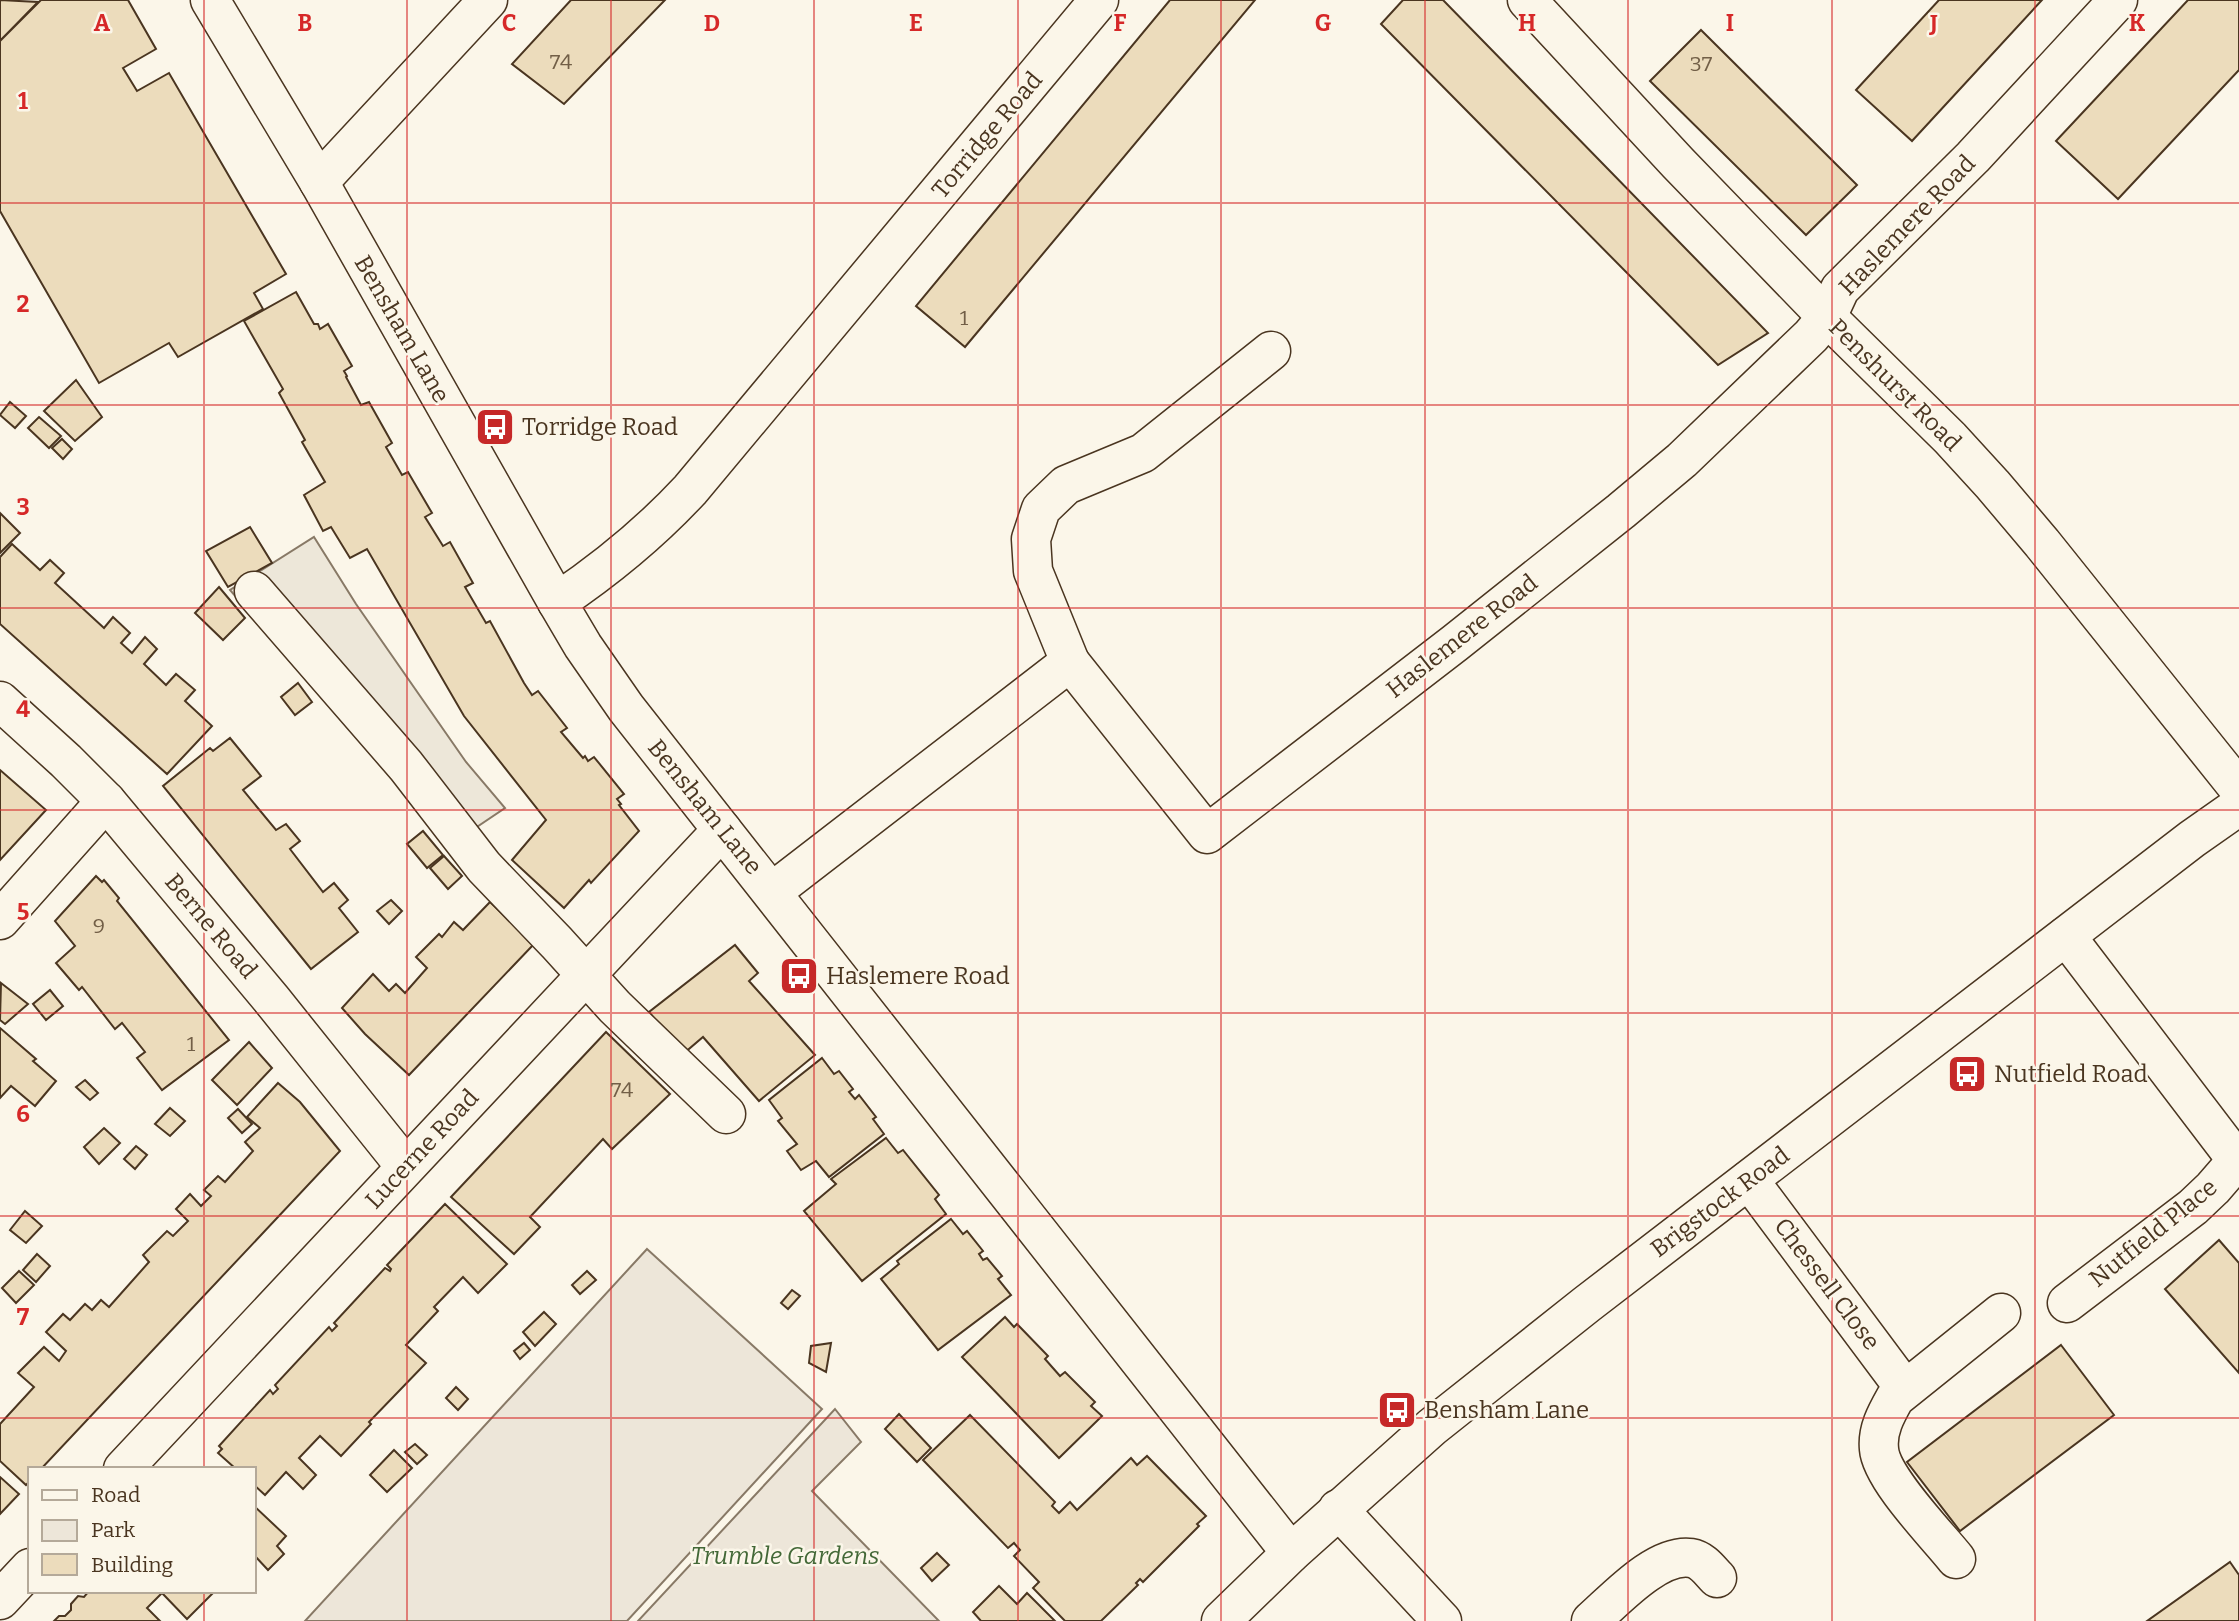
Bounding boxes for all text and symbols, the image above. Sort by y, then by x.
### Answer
text: A [94,9,111,37]
text: B [298,9,312,37]
text: C [502,9,516,37]
text: D [704,9,720,37]
text: E [909,9,923,37]
text: F [1114,9,1127,37]
text: G [1315,9,1332,37]
text: H [1518,9,1536,37]
text: I [1726,9,1734,37]
text: J [1928,9,1938,37]
text: K [2129,9,2146,37]
house number: 74 [550,49,572,75]
house number: 37 [1690,51,1713,77]
street label: Torridge Road [926,66,1048,204]
text: 1 [18,87,28,115]
street label: Haslemere Road [1833,149,1981,301]
street label: Bensham Lane [349,250,455,408]
text: 2 [17,290,30,318]
house number: 1 [960,305,969,331]
street label: Penshurst Road [1823,313,1967,457]
bus stop icon: Torridge Road [474,406,516,448]
place label: Torridge Road [522,413,678,441]
text: 3 [16,493,30,521]
street label: Haslemere Road [1381,568,1543,704]
text: 4 [16,695,30,723]
street label: Bensham Lane [642,734,768,880]
street label: Berne Road [159,868,263,984]
text: 5 [17,898,29,926]
house number: 9 [93,913,105,939]
bus stop icon: Haslemere Road [778,955,820,997]
place label: Haslemere Road [826,962,1010,990]
house number: 1 [187,1031,196,1057]
bus stop icon: Nutfield Road [1946,1053,1988,1095]
place label: Nutfield Road [1994,1060,2148,1088]
house number: 74 [611,1077,633,1103]
street label: Lucerne Road [360,1084,484,1214]
text: 6 [16,1100,30,1128]
street label: Brigstock Road [1645,1141,1795,1263]
street label: Nutfield Place [2084,1173,2222,1293]
street label: Chessell Close [1768,1213,1886,1355]
text: 7 [17,1303,30,1331]
bus stop icon: Bensham Lane [1376,1389,1418,1431]
place label: Bensham Lane [1424,1396,1589,1424]
legend [28,1467,256,1593]
text: Road [91,1482,140,1508]
text: Park [91,1517,135,1543]
park label: Trumble Gardens [691,1542,879,1570]
text: Building [91,1552,174,1578]

